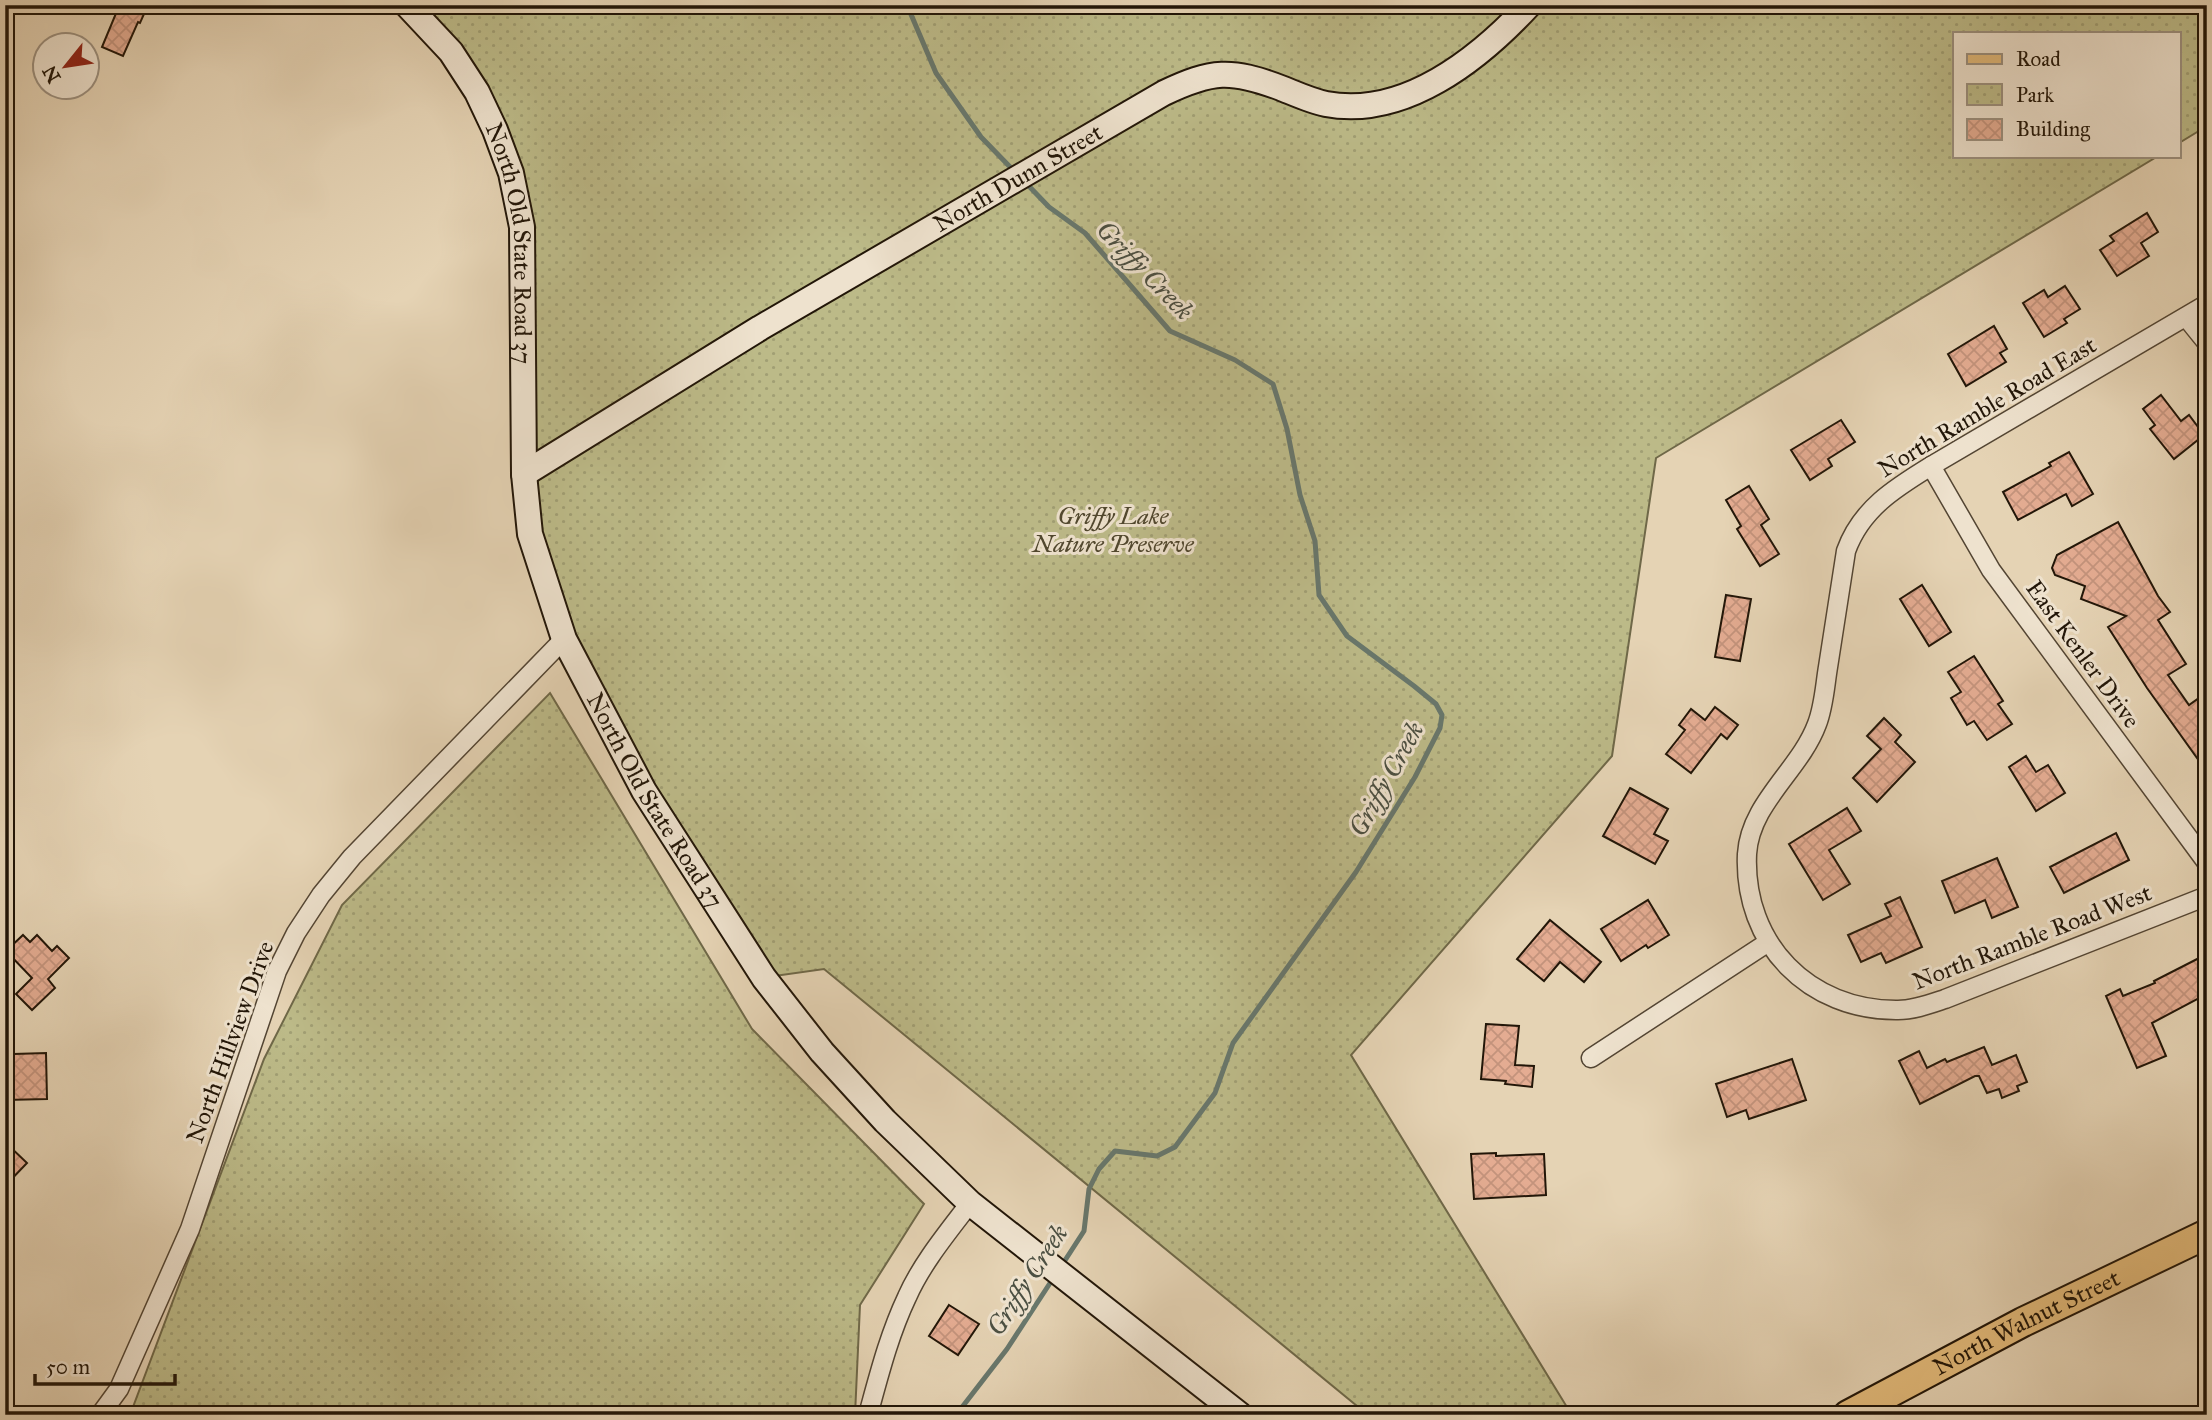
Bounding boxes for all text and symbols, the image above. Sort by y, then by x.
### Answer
north arrow [32,32,102,102]
legend [1953,32,2180,158]
text: Road [2016,46,2061,72]
text: N [38,62,66,87]
text: Park [2016,82,2054,108]
text: Building [2016,116,2090,142]
street label: North Dunn Street [928,117,1108,239]
street label: North Old State Road 37 [479,119,538,364]
water label: Griffy Creek [1088,214,1201,328]
street label: North Ramble Road East [1872,330,2102,484]
park label: Griffy Lake Nature Preserve [1030,501,1195,559]
street label: East Kenler Drive [2019,574,2147,734]
street label: North Old State Road 37 [580,687,730,914]
water label: Griffy Creek [1341,716,1433,843]
street label: North Ramble Road West [1908,877,2156,996]
street label: North Hillview Drive [180,937,280,1147]
water label: Griffy Creek [979,1218,1077,1343]
street label: North Walnut Street [1928,1263,2125,1382]
scale bar [35,1343,175,1387]
text: 50 m [46,1354,91,1380]

